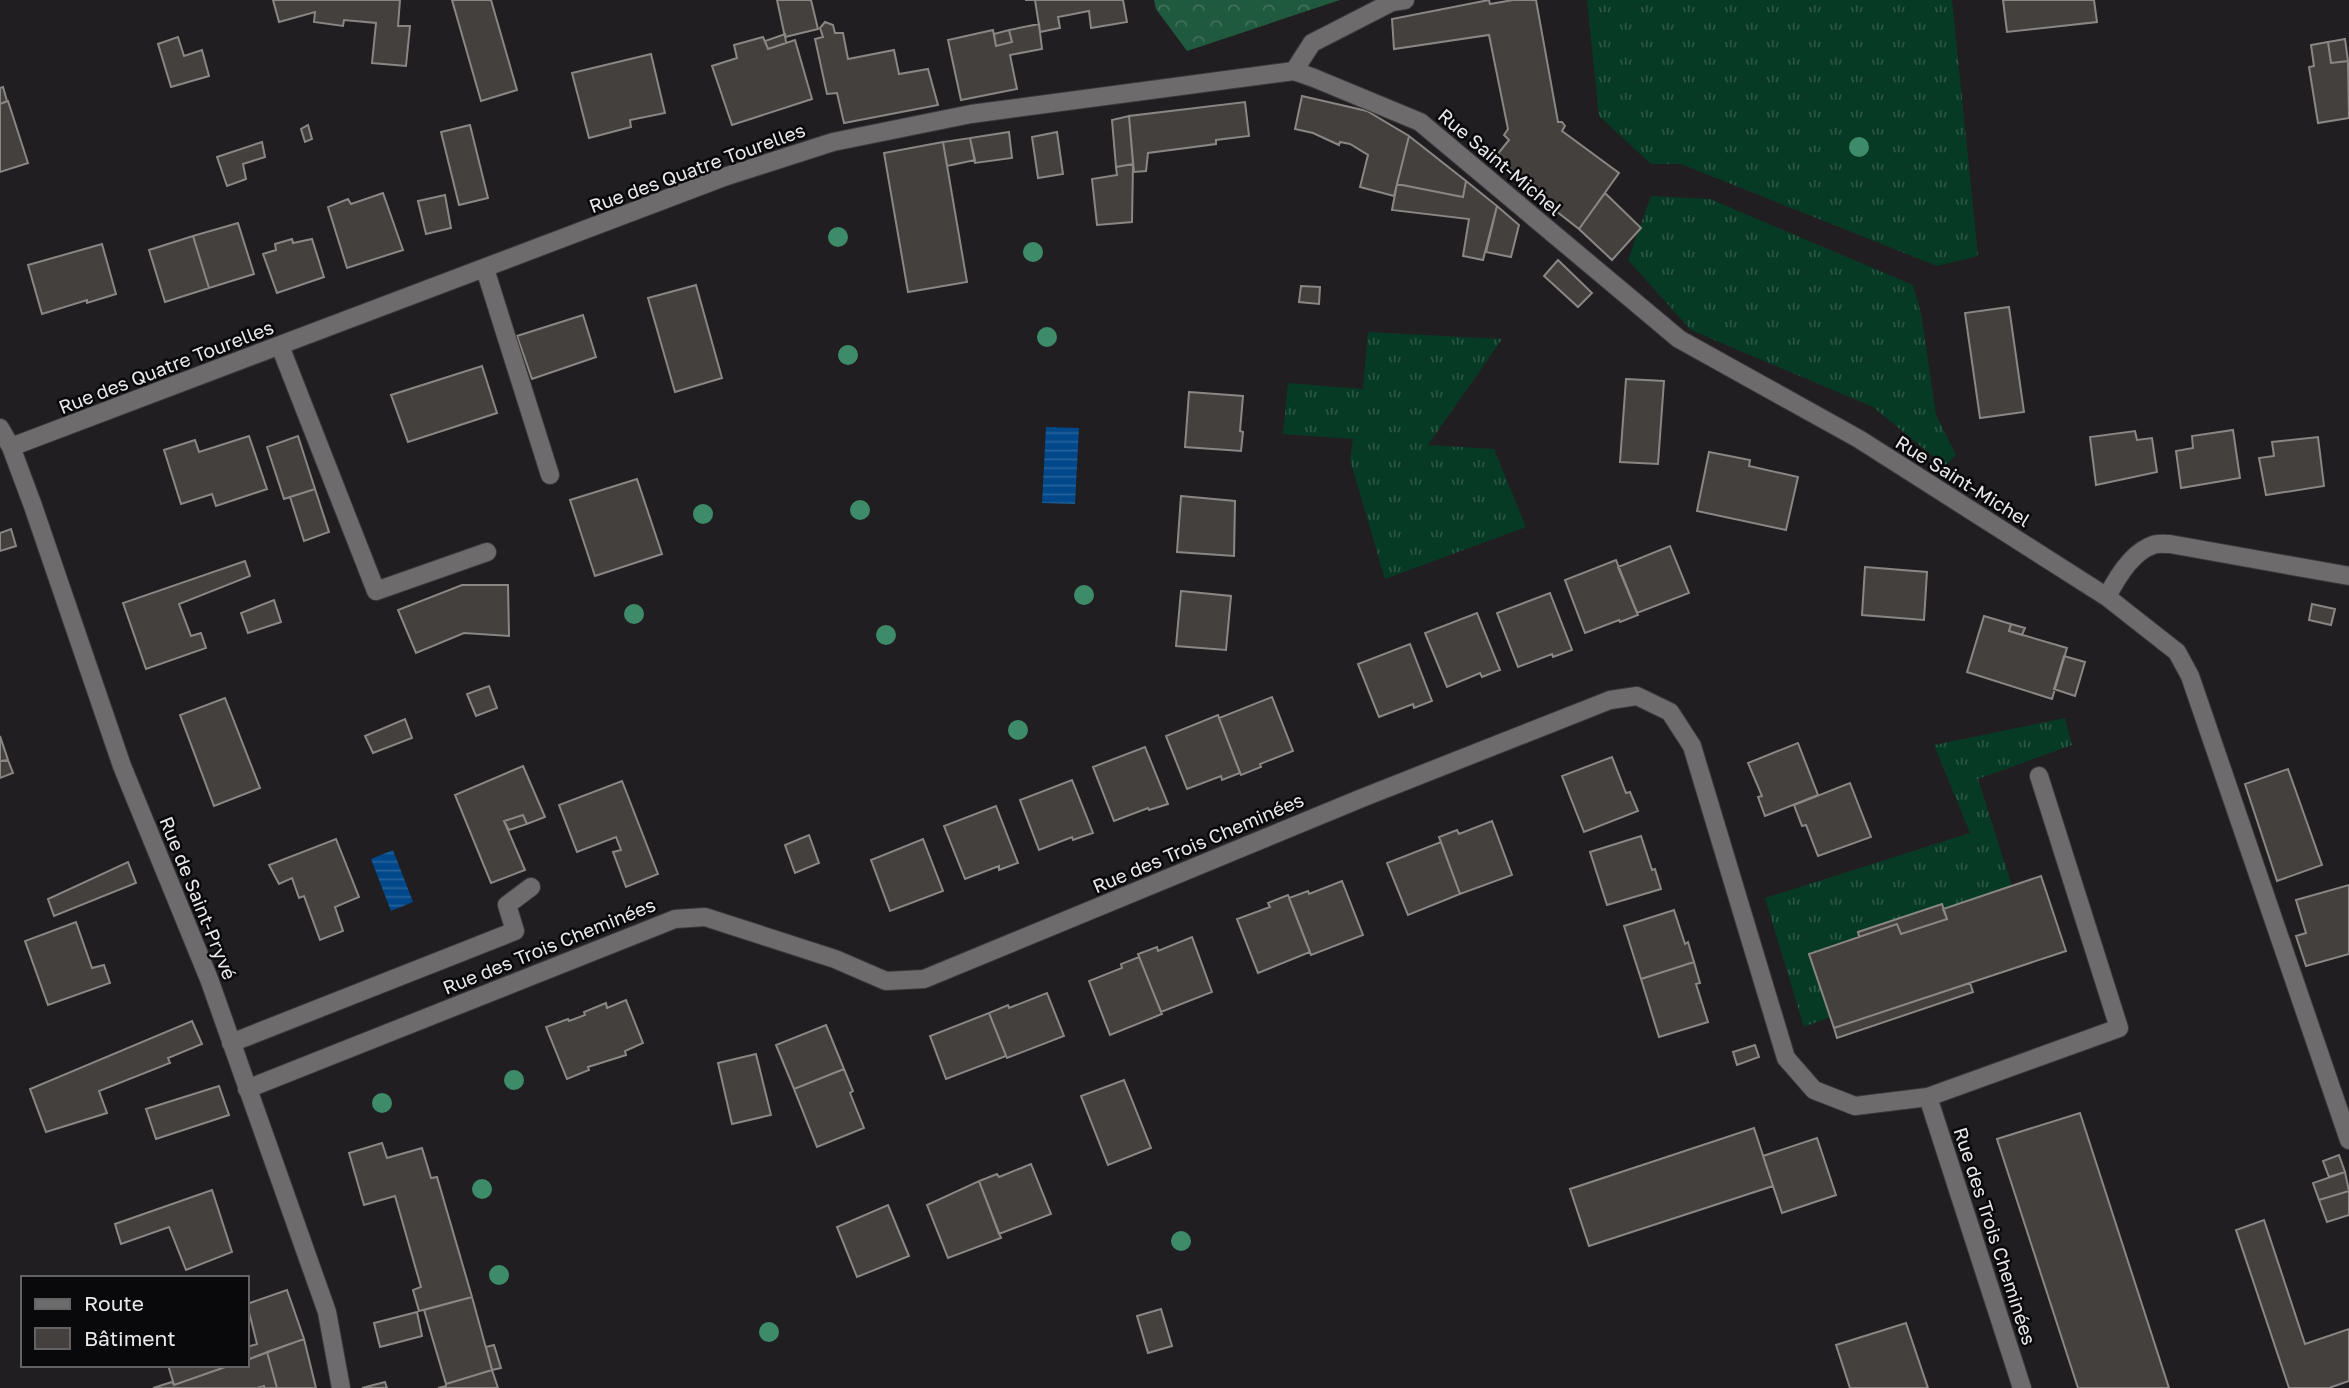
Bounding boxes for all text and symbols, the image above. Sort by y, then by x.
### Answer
street label: Rue Saint-Michel [1434,103,1567,220]
street label: Rue des Quatre Tourelles [586,118,808,217]
street label: Rue des Quatre Tourelles [55,315,277,418]
street label: Rue Saint-Michel [1892,430,2035,531]
street label: Rue des Trois Cheminées [1089,788,1307,898]
street label: Rue de Saint-Pryvé [155,813,242,983]
street label: Rue des Trois Cheminées [439,892,658,999]
street label: Rue des Trois Cheminées [1949,1124,2042,1347]
legend [21,1276,248,1367]
text: Route [84,1290,144,1316]
text: Bâtiment [84,1325,176,1351]

